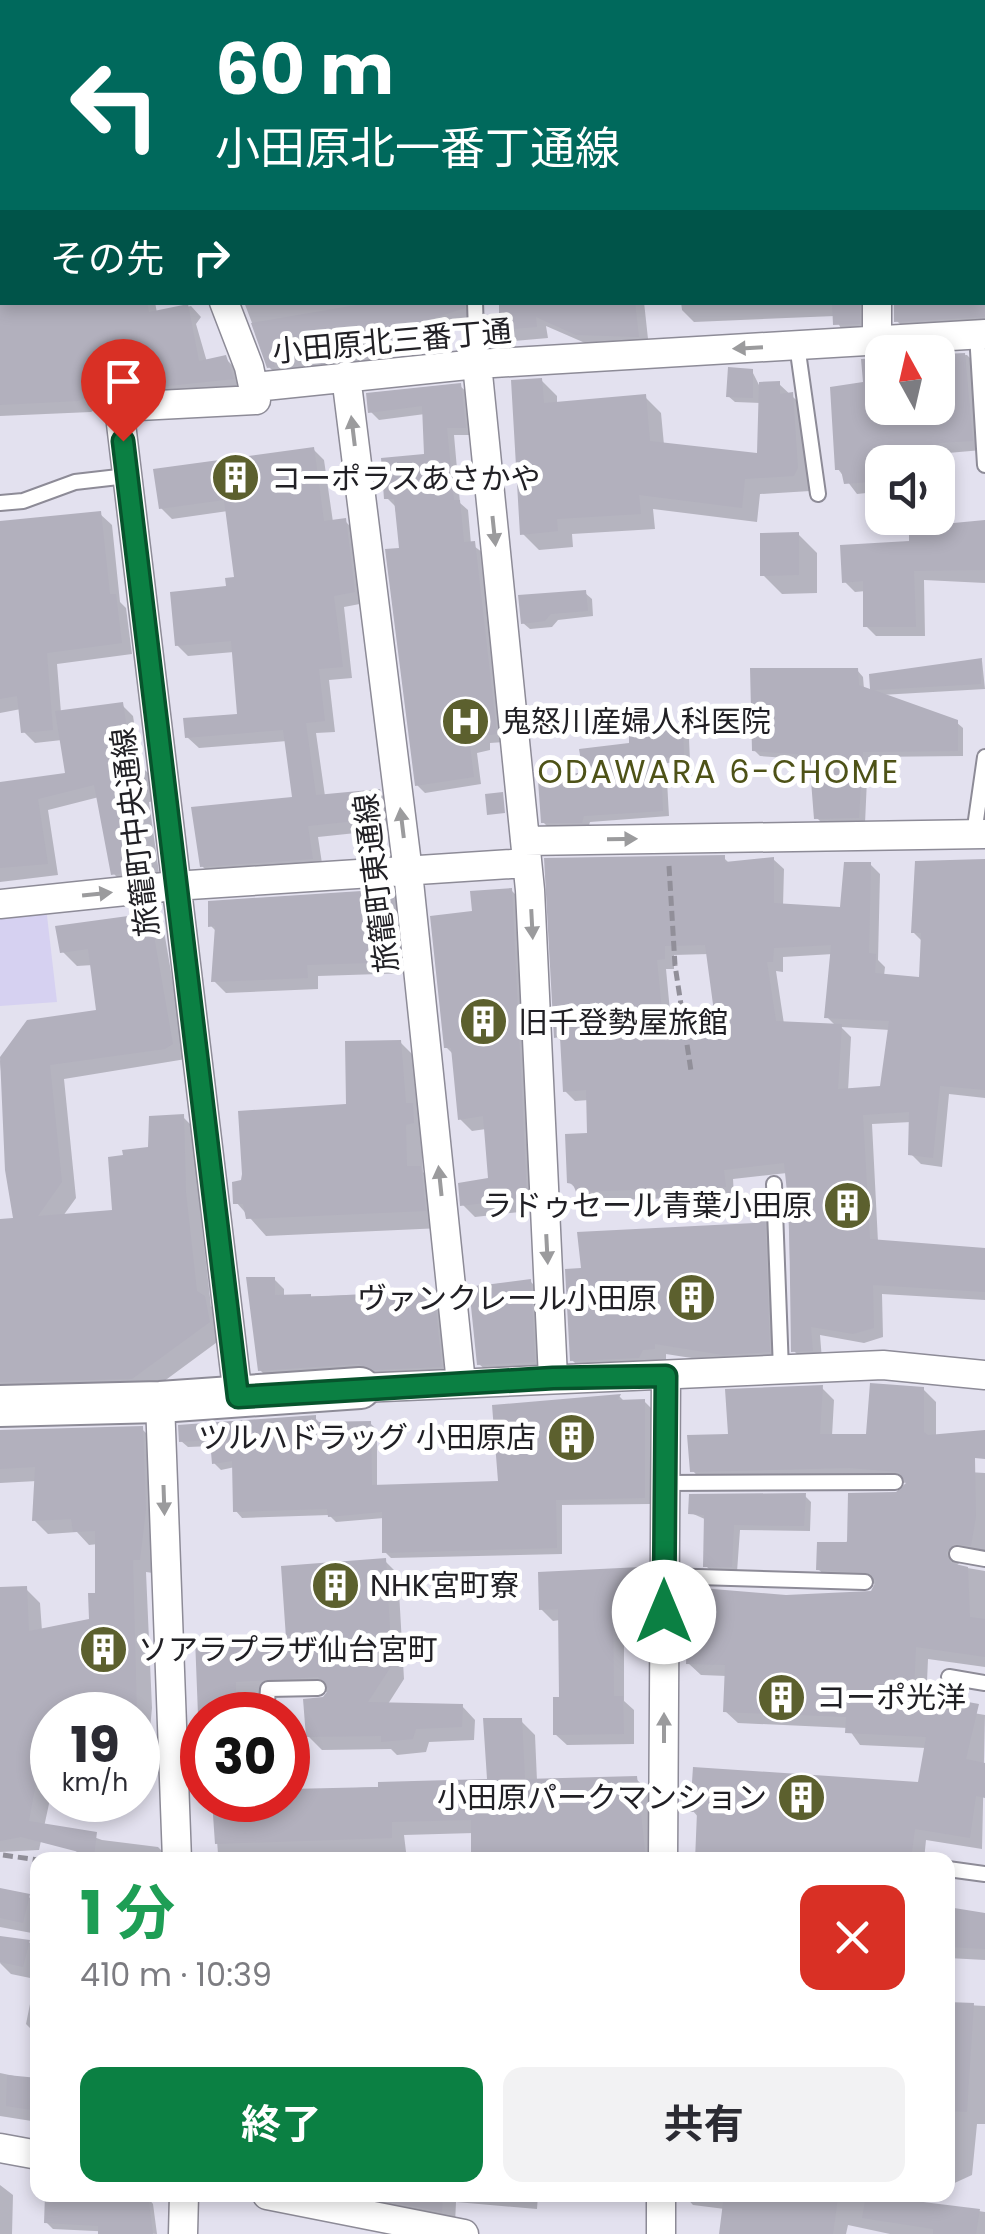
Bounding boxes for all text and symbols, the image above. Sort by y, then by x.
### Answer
text: 60 m [215,20,394,119]
icon: left [50,40,180,170]
text: 小田原北一番丁通線 [215,117,620,180]
icon: right [184,230,239,285]
text: その先 [50,232,164,285]
street label: 小田原北三番丁通 [271,309,513,373]
north arrow [865,335,955,425]
map controls [865,335,955,535]
pin [81,339,166,442]
one-way arrow [731,340,763,356]
icon: arrive [96,354,151,409]
one-way arrow [345,415,361,447]
button: sound [865,445,955,535]
building icon: コーポラスあさかや [210,452,262,504]
place label: コーポラスあさかや [271,457,540,500]
one-way arrow [486,516,502,547]
hospital icon: 鬼怒川産婦人科医院 [440,695,492,747]
place label: 鬼怒川産婦人科医院 [501,700,771,743]
street label: 旅籠町中央通線 [101,725,169,939]
district label: ODAWARA 6-CHOME [537,749,901,794]
street label: 旅籠町東通線 [344,791,408,975]
one-way arrow [394,807,410,839]
one-way arrow [607,831,639,847]
one-way arrow [82,885,113,901]
one-way arrow [524,909,540,941]
building icon: 旧千登勢屋旅館 [457,996,509,1048]
place label: 旧千登勢屋旅館 [518,1001,728,1044]
one-way arrow [432,1165,448,1197]
building icon: ラドゥセール青葉小田原 [821,1179,873,1231]
place label: ラドゥセール青葉小田原 [482,1184,812,1227]
one-way arrow [539,1233,555,1265]
building icon: ヴァンクレール小田原 [666,1272,718,1324]
place label: ヴァンクレール小田原 [357,1277,657,1320]
building icon: ツルハドラッグ 小田原店 [545,1411,597,1463]
place label: ツルハドラッグ 小田原店 [198,1416,536,1459]
one-way arrow [156,1484,172,1516]
building icon: NHK宮町寮 [309,1559,361,1611]
position arrow [612,1560,716,1664]
place label: NHK宮町寮 [370,1564,520,1607]
building icon: ソアラプラザ仙台宮町 [77,1623,129,1675]
place label: ソアラプラザ仙台宮町 [138,1628,438,1671]
building icon: コーポ光洋 [755,1671,807,1723]
place label: コーポ光洋 [816,1676,966,1719]
speed limit sign: 30 [180,1692,310,1822]
text: 19 [70,1709,120,1780]
one-way arrow [656,1711,672,1743]
text: km/h [62,1765,128,1800]
building icon: 小田原パークマンション [776,1771,828,1823]
place label: 小田原パークマンション [437,1776,767,1819]
text: 1 分 [80,1871,175,1955]
button: close [800,1885,905,1990]
text: 410 m · 10:39 [80,1952,272,1997]
button: 終了 [80,2067,483,2182]
button: 共有 [503,2067,905,2182]

